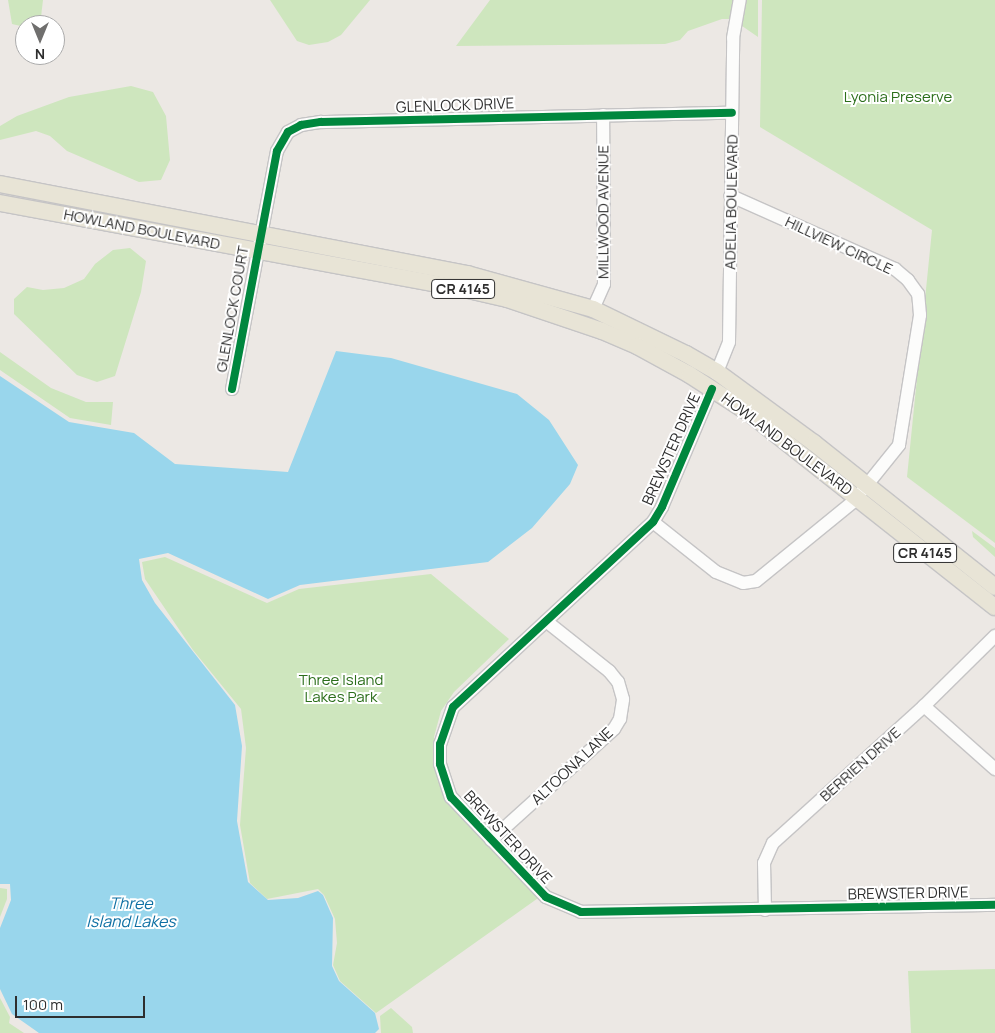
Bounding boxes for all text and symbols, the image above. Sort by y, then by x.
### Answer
north arrow [15,15,65,65]
text: N [35,45,45,64]
park label: Lyonia Preserve [844,88,952,106]
street label: GLENLOCK DRIVE [395,94,515,116]
street label: ADELIA BOULEVARD [721,134,741,270]
street label: MILLWOOD AVENUE [594,145,612,279]
street label: HOWLAND BOULEVARD [62,205,222,253]
street label: HILLVIEW CIRCLE [782,212,896,278]
street label: GLENLOCK COURT [212,244,252,374]
road number: CR 4145 [430,278,496,300]
street label: HOWLAND BOULEVARD [718,389,856,499]
street label: BREWSTER DRIVE [638,390,704,508]
road number: CR 4145 [892,542,958,564]
park label: Three Island Lakes Park [299,670,383,705]
street label: BERRIEN DRIVE [816,723,904,805]
street label: ALTOONA LANE [527,724,617,808]
street label: BREWSTER DRIVE [460,787,556,887]
street label: BREWSTER DRIVE [847,883,969,903]
water label: Three Island Lakes [86,893,176,931]
scale bar [18,986,148,1018]
text: 100 m [23,994,63,1015]

